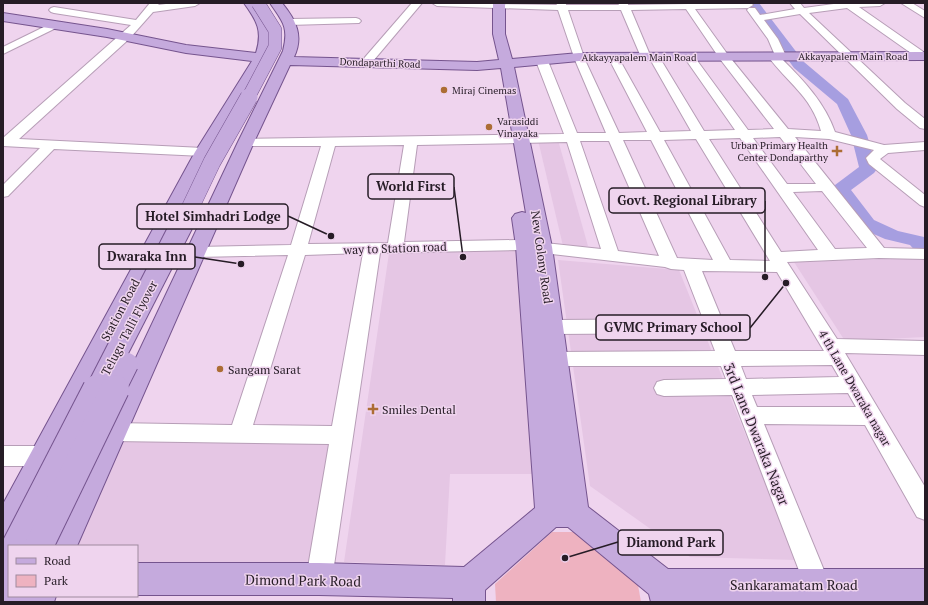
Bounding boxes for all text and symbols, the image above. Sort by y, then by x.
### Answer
street label: Akkayapalem Main Road [798,50,908,63]
street label: Akkayyapalem Main Road [582,51,697,64]
street label: Dondaparthi Road [339,55,421,71]
place label: Miraj Cinemas [452,84,516,97]
marker: Miraj Cinemas [439,85,449,95]
place label: Varasiddi Vinayaka [497,115,538,140]
marker: Varasiddi Vinayaka [484,122,494,132]
place label: Urban Primary Health Center Dondaparthy [731,139,829,164]
marker: Urban Primary Health Center Dondaparthy [831,145,843,157]
callout: World First [368,174,454,199]
text: World First [376,177,447,195]
callout: Govt. Regional Library [609,188,765,213]
text: Govt. Regional Library [617,191,758,209]
callout: Hotel Simhadri Lodge [137,204,288,229]
text: Hotel Simhadri Lodge [145,207,281,225]
street label: New Colony Road [528,210,556,305]
street label: way to Station road [342,239,447,257]
callout: Dwaraka Inn [99,244,195,269]
text: Dwaraka Inn [107,247,188,265]
street label: Station Road [97,276,143,344]
street label: Telugu Talli Flyover [98,278,160,378]
callout: GVMC Primary School [596,315,750,340]
text: GVMC Primary School [604,318,742,336]
street label: 4 th Lane Dwaraka nagar [816,327,895,449]
street label: 3rd Lane Dwaraka Nagar [720,360,795,509]
place label: Sangam Sarat [228,362,301,377]
marker: Sangam Sarat [215,364,225,374]
place label: Smiles Dental [382,402,456,417]
marker: Smiles Dental [367,403,379,415]
callout: Diamond Park [618,530,723,555]
text: Diamond Park [626,533,716,551]
legend [8,545,138,597]
text: Road [44,553,71,568]
street label: Dimond Park Road [245,569,361,591]
text: Park [44,573,69,588]
street label: Sankaramatam Road [730,575,858,594]

